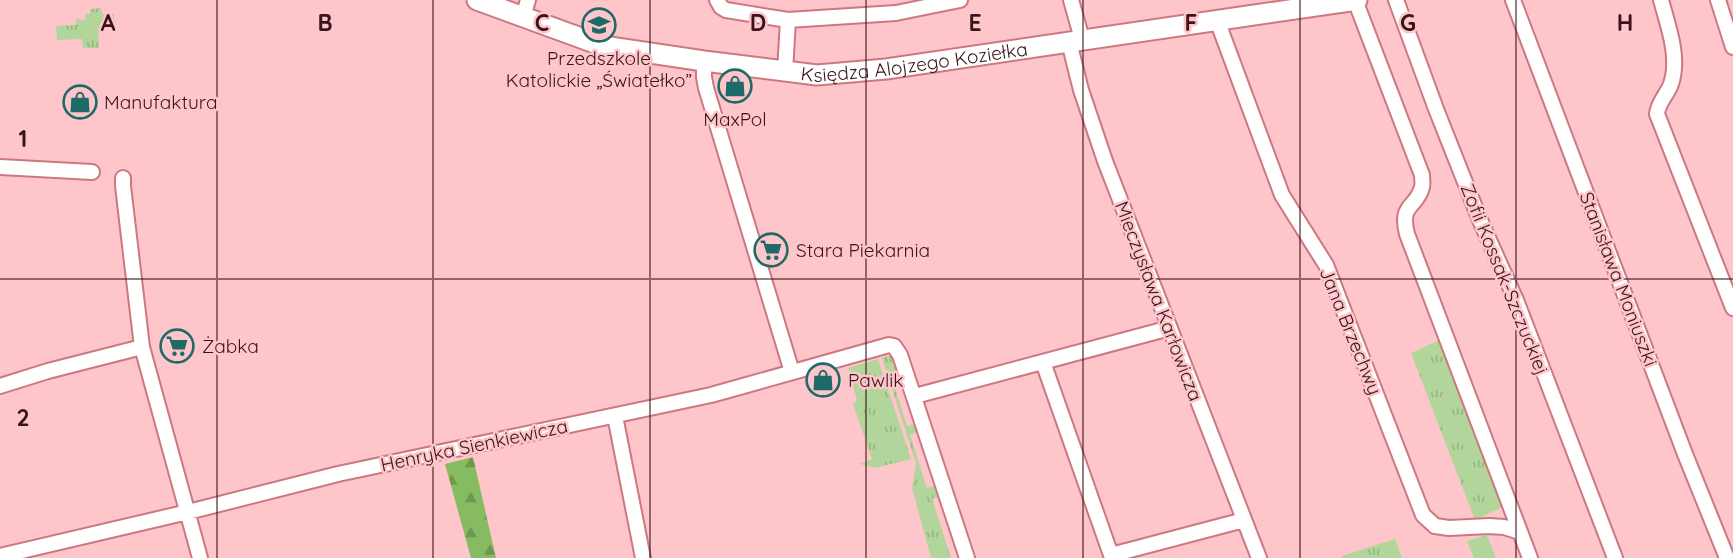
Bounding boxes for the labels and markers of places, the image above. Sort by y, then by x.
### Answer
school or university icon: Przedszkole Katolickie „Światełko” [580,6,618,44]
place label: Przedszkole Katolickie „Światełko” [506,46,692,92]
shop icon: MaxPol [716,67,754,105]
shop icon: Manufaktura [61,83,99,121]
place label: Manufaktura [104,90,217,114]
place label: MaxPol [703,107,767,131]
supermarket icon: Stara Piekarnia [752,231,790,269]
place label: Stara Piekarnia [796,238,930,262]
supermarket icon: Żabka [158,327,196,365]
place label: Żabka [202,334,259,358]
shop icon: Pawlik [804,361,842,399]
place label: Pawlik [848,368,904,392]

